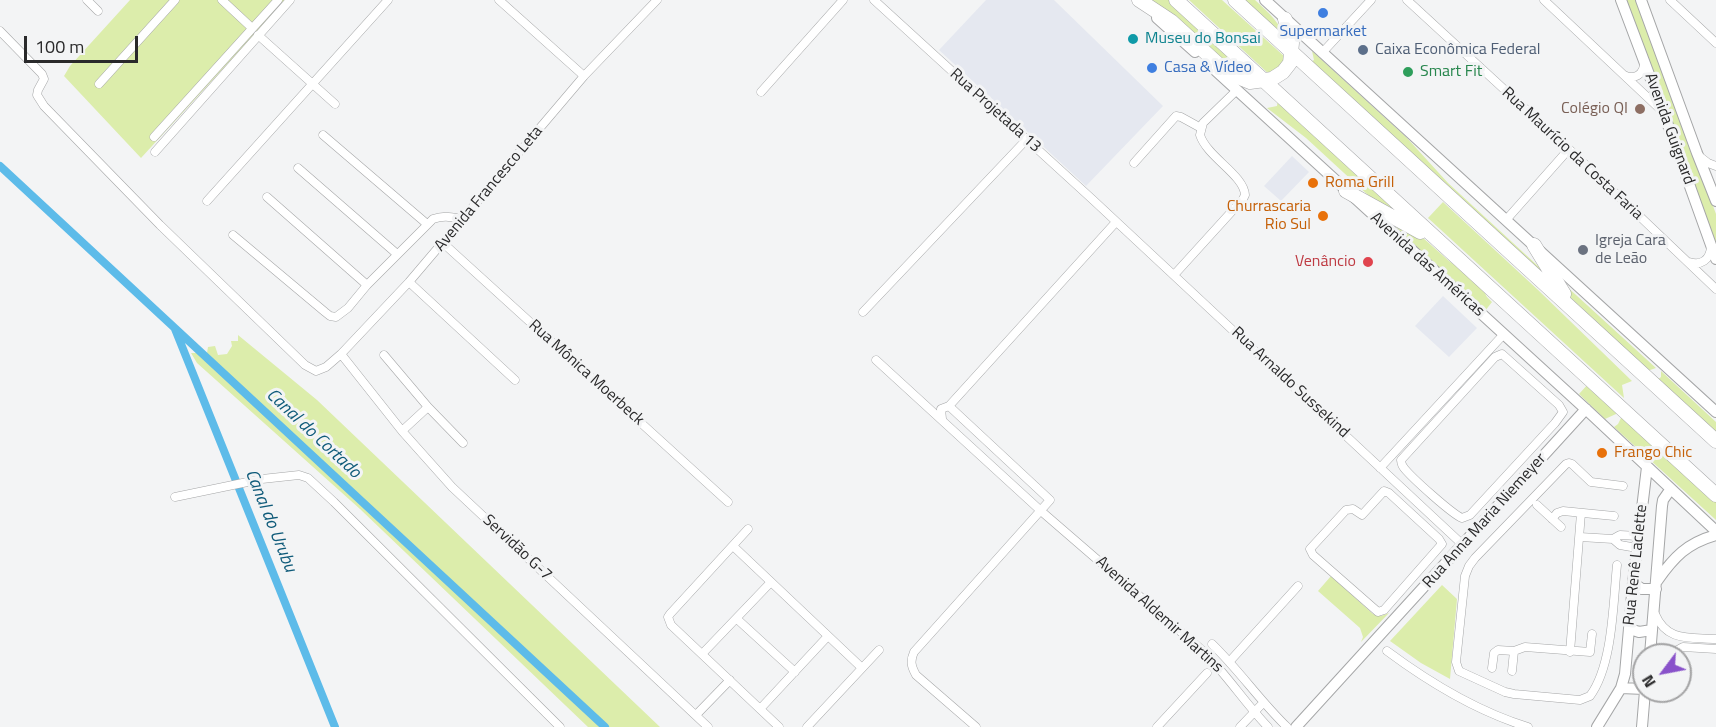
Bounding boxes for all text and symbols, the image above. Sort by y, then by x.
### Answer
marker: Supermarket [1316,6,1330,20]
place label: Supermarket [1279,22,1367,42]
scale bar [27,24,141,62]
place label: Museu do Bonsai [1145,29,1261,49]
marker: Museu do Bonsai [1126,32,1140,46]
text: 100 m [35,33,84,60]
place label: Caixa Econômica Federal [1375,40,1540,60]
marker: Caixa Econômica Federal [1356,43,1370,57]
place label: Casa & Vídeo [1164,58,1252,78]
marker: Casa & Vídeo [1145,61,1159,75]
place label: Smart Fit [1420,62,1482,82]
street label: Rua Projetada 13 [945,65,1045,157]
marker: Smart Fit [1401,65,1415,79]
street label: Avenida Guignard [1640,71,1698,187]
street label: Rua Maurício da Costa Faria [1498,84,1646,224]
place label: Colégio QI [1561,99,1628,119]
marker: Colégio QI [1633,102,1647,116]
street label: Avenida Francesco Leta [431,122,547,256]
place label: Roma Grill [1325,173,1394,193]
marker: Roma Grill [1306,176,1320,190]
place label: Churrascaria Rio Sul [1227,197,1311,235]
marker: Churrascaria Rio Sul [1316,209,1330,223]
street label: Avenida das Américas [1366,209,1488,321]
place label: Igreja Cara de Leão [1595,231,1666,269]
marker: Igreja Cara de Leão [1576,243,1590,257]
place label: Venâncio [1295,252,1356,272]
marker: Venâncio [1361,255,1375,269]
street label: Rua Mônica Moerbeck [524,316,648,430]
street label: Rua Arnaldo Sussekind [1227,323,1353,443]
water label: Canal do Cortado [261,385,365,483]
place label: Frango Chic [1614,443,1692,463]
marker: Frango Chic [1595,446,1609,460]
street label: Rua Anna Maria Niemeyer [1419,450,1551,592]
water label: Canal do Urubu [240,467,300,575]
street label: Rua Renê Laclette [1620,504,1652,626]
street label: Servidão G-7 [478,511,556,585]
street label: Avenida Aldemir Martins [1091,553,1227,677]
north arrow [1632,643,1692,703]
text: N [1635,670,1662,693]

